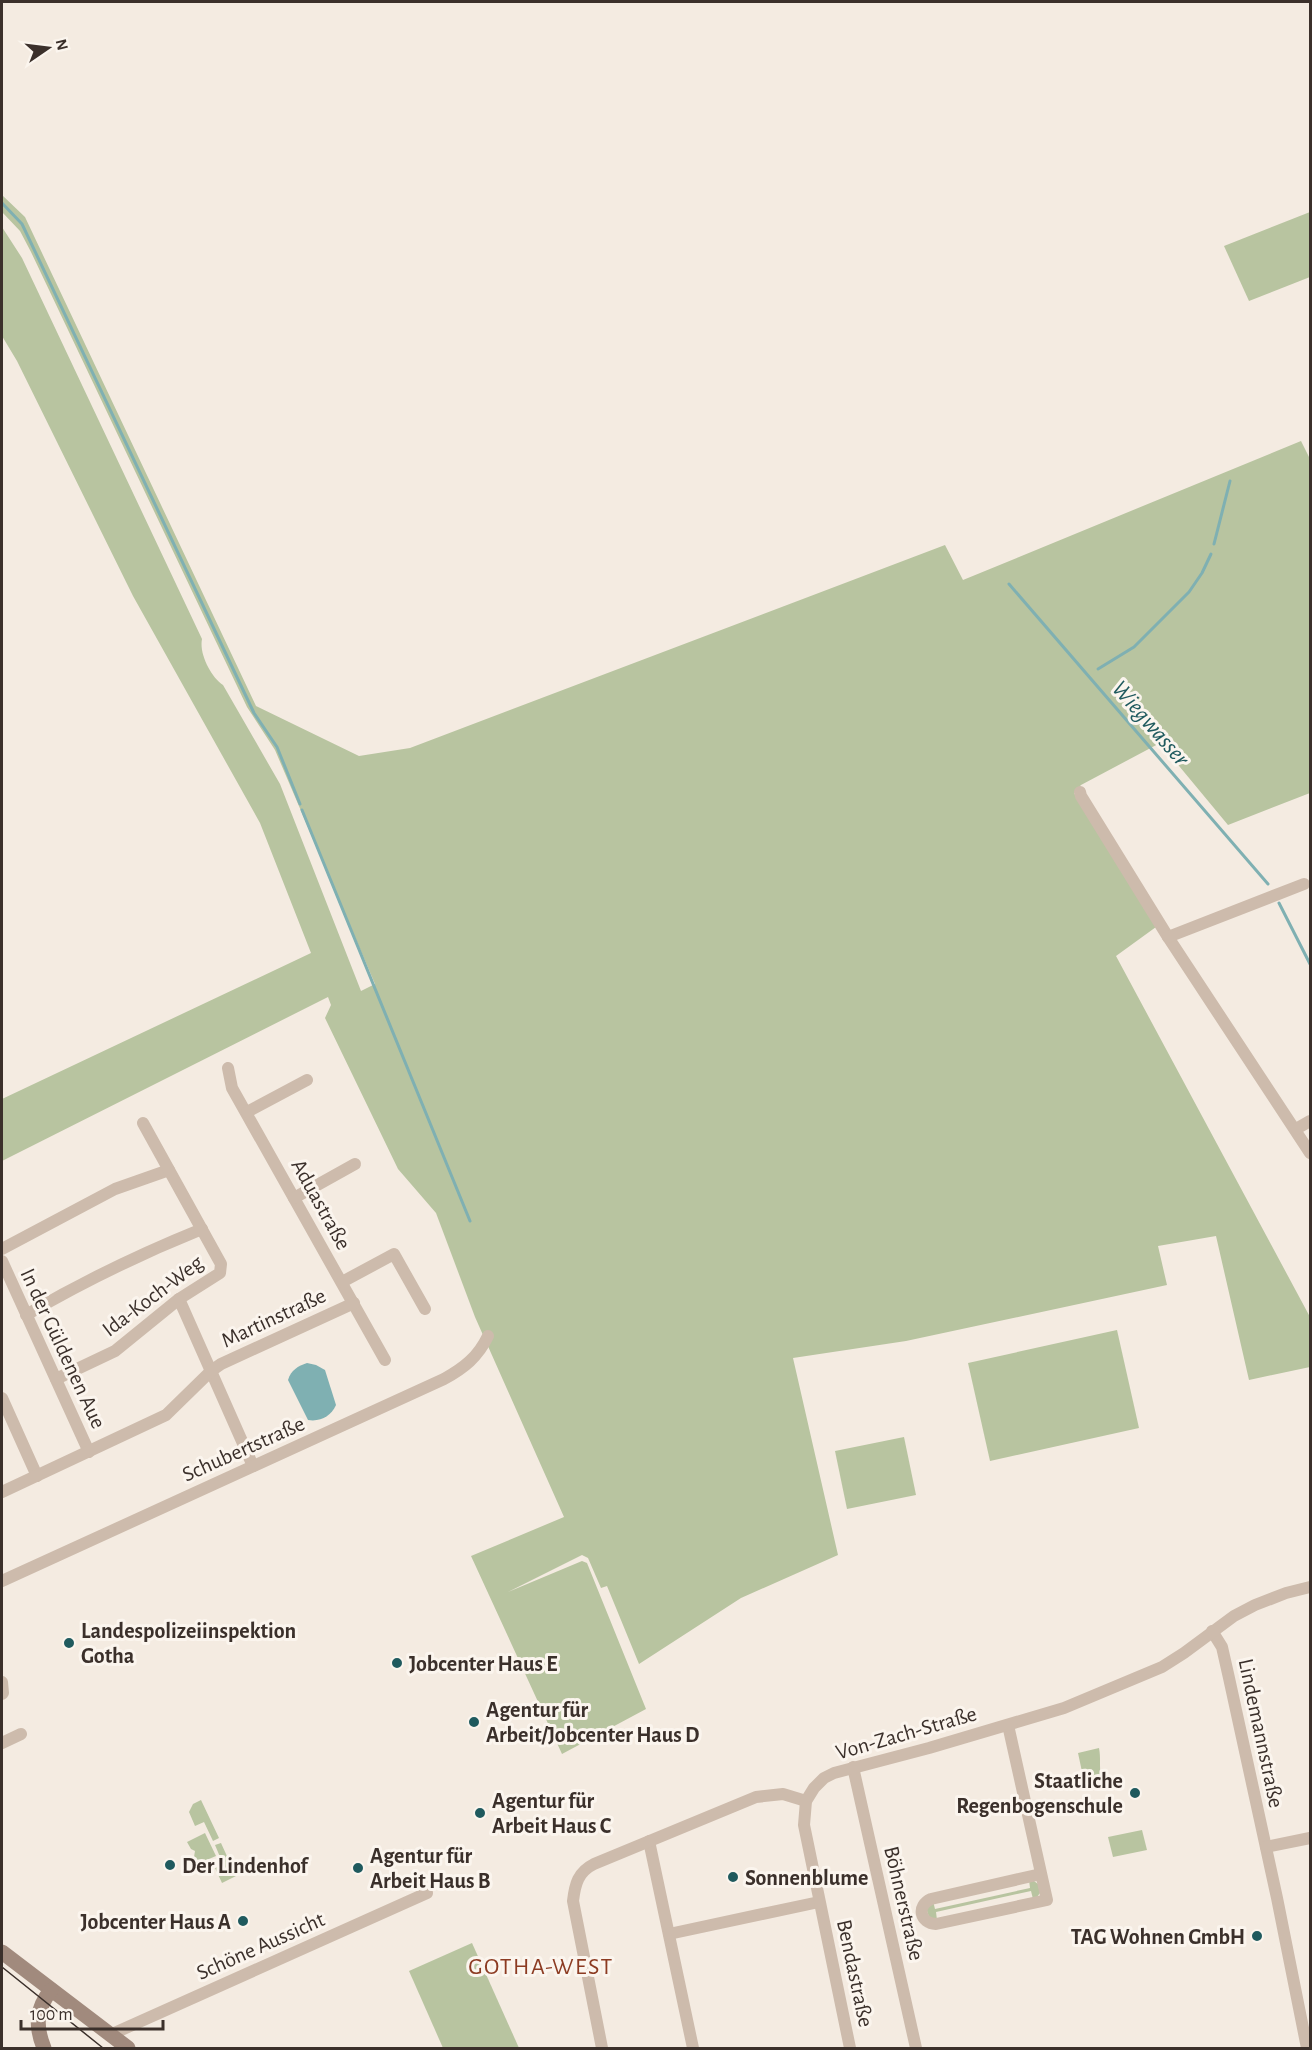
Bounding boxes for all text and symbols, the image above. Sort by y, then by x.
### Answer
north arrow [18,18,78,78]
text: N [52,37,71,52]
water label: Wiegwasser [1107,677,1194,772]
street label: Aduastraße [287,1156,355,1253]
street label: Ida-Koch-Weg [98,1251,207,1341]
street label: In der Güldenen Aue [16,1265,110,1432]
street label: Martinstraße [218,1284,329,1352]
street label: Schubertstraße [179,1412,308,1486]
place label: Landespolizeiinspektion Gotha [81,1620,296,1667]
marker: Landespolizeiinspektion Gotha [62,1636,76,1650]
place label: Jobcenter Haus E [409,1653,557,1675]
marker: Jobcenter Haus E [390,1656,404,1670]
street label: Lindemannstraße [1234,1657,1288,1810]
place label: Agentur für Arbeit/Jobcenter Haus D [486,1699,700,1746]
street label: Von-Zach-Straße [833,1702,979,1764]
marker: Agentur für Arbeit/Jobcenter Haus D [467,1715,481,1729]
place label: Staatliche Regenbogenschule [956,1770,1123,1817]
marker: Staatliche Regenbogenschule [1128,1786,1142,1800]
place label: Agentur für Arbeit Haus C [492,1790,612,1837]
marker: Agentur für Arbeit Haus C [473,1806,487,1820]
street label: Böhnerstraße [880,1844,928,1963]
place label: Agentur für Arbeit Haus B [370,1845,491,1892]
place label: Der Lindenhof [182,1855,309,1877]
marker: Der Lindenhof [163,1858,177,1872]
marker: Agentur für Arbeit Haus B [351,1861,365,1875]
place label: Sonnenblume [745,1867,868,1889]
marker: Sonnenblume [726,1870,740,1884]
street label: Schöne Aussicht [193,1908,328,1984]
place label: Jobcenter Haus A [81,1911,231,1933]
marker: Jobcenter Haus A [236,1914,250,1928]
street label: Bendastraße [833,1918,877,2029]
place label: TAG Wohnen GmbH [1071,1926,1245,1948]
marker: TAG Wohnen GmbH [1250,1929,1264,1943]
district label: GOTHA-WEST [468,1955,614,1979]
scale bar [21,1993,164,2031]
text: 100 m [30,2006,73,2024]

